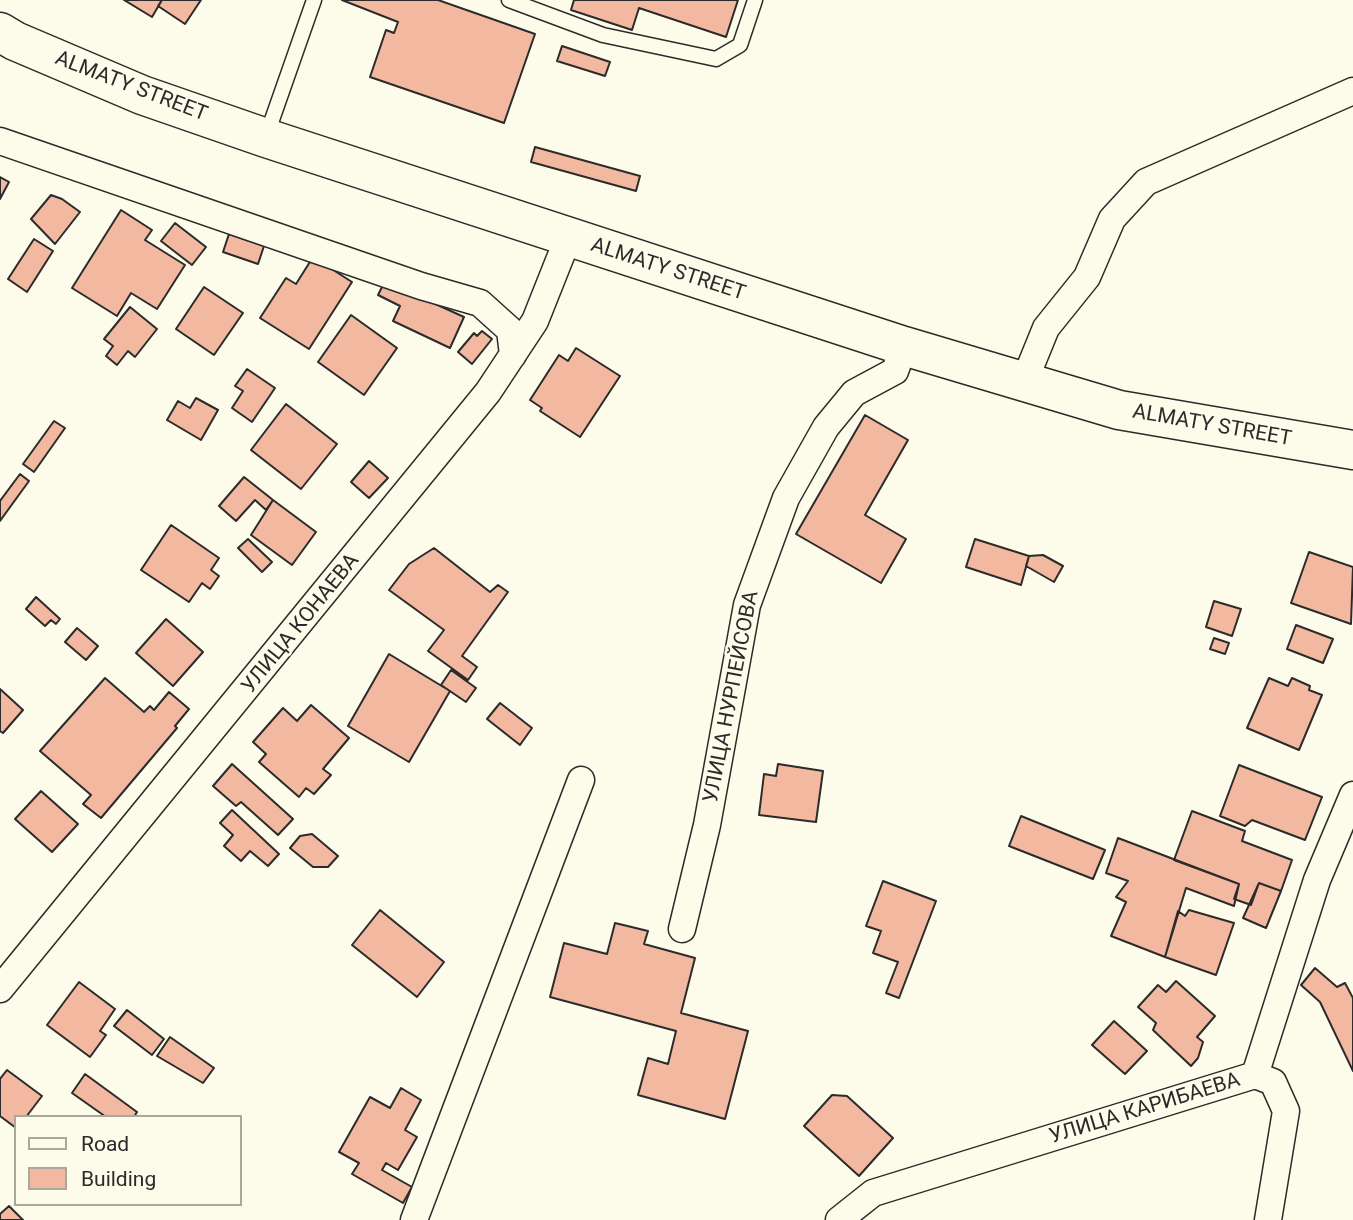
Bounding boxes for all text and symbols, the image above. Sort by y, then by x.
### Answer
street label: ALMATY STREET [51,46,211,128]
street label: ALMATY STREET [588,233,748,307]
street label: ALMATY STREET [1131,400,1293,452]
street label: УЛИЦА КОНАЕВА [237,549,365,699]
street label: УЛИЦА НУРПЕЙСОВА [699,589,765,805]
street label: УЛИЦА КАРИБАЕВА [1047,1068,1243,1150]
legend [14,1115,242,1206]
text: Road [81,1132,129,1156]
text: Building [81,1167,156,1191]

